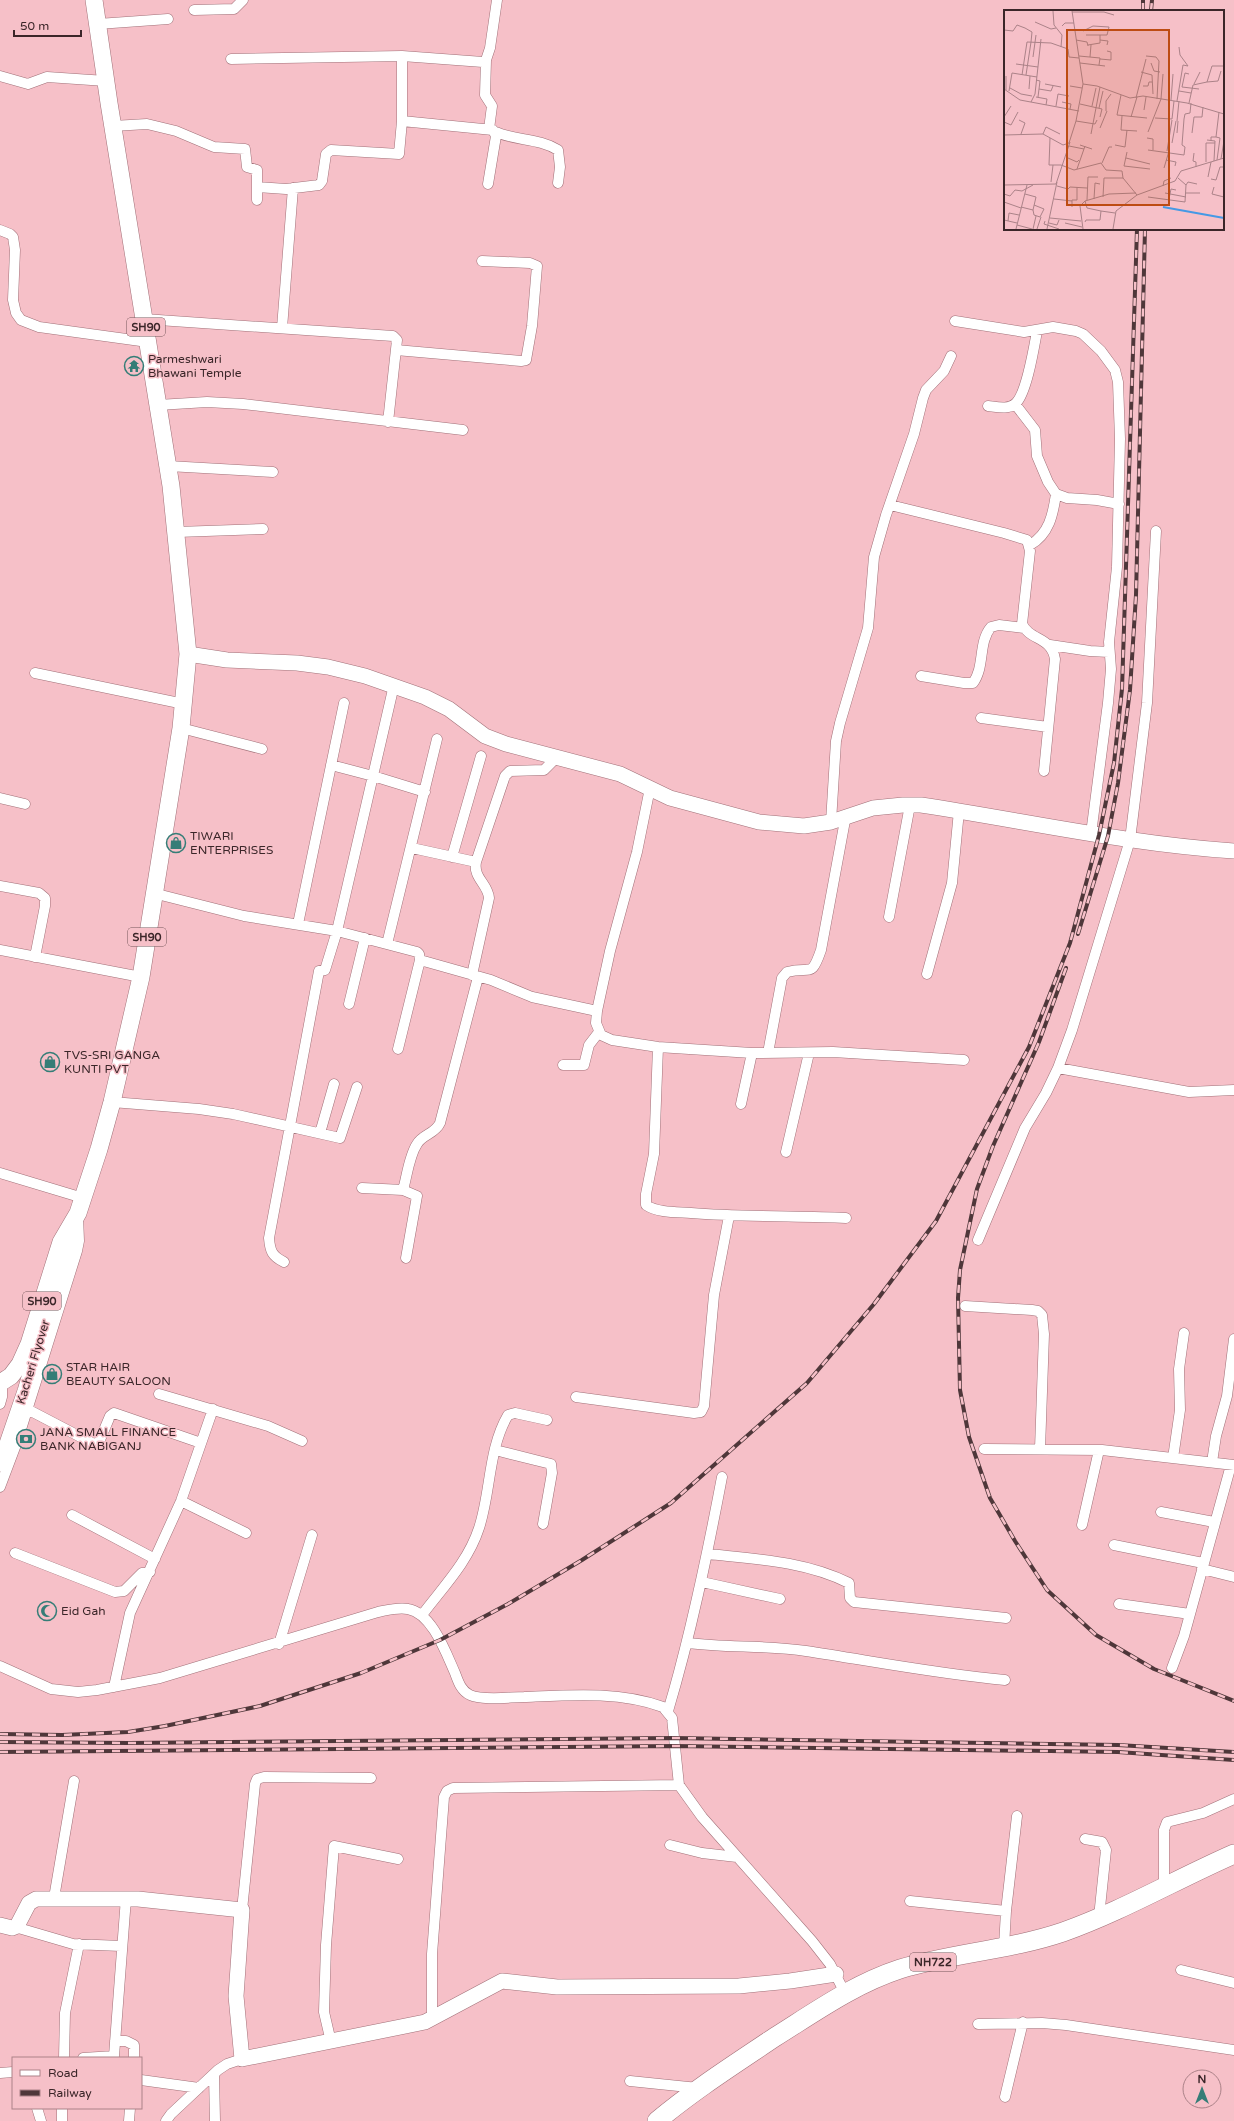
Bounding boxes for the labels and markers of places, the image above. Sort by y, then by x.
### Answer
place label: Parmeshwari Bhawani Temple [148,352,242,380]
temple icon: Parmeshwari Bhawani Temple [123,355,145,377]
place label: TIWARI ENTERPRISES [190,829,273,857]
shop icon: TIWARI ENTERPRISES [165,832,187,854]
place label: TVS-SRI GANGA KUNTI PVT [64,1048,160,1076]
shop icon: TVS-SRI GANGA KUNTI PVT [39,1051,61,1073]
place label: STAR HAIR BEAUTY SALOON [66,1360,171,1388]
shop icon: STAR HAIR BEAUTY SALOON [41,1363,63,1385]
place label: JANA SMALL FINANCE BANK NABIGANJ [40,1425,176,1453]
bank icon: JANA SMALL FINANCE BANK NABIGANJ [15,1428,37,1450]
mosque icon: Eid Gah [36,1600,58,1622]
place label: Eid Gah [61,1604,105,1618]

